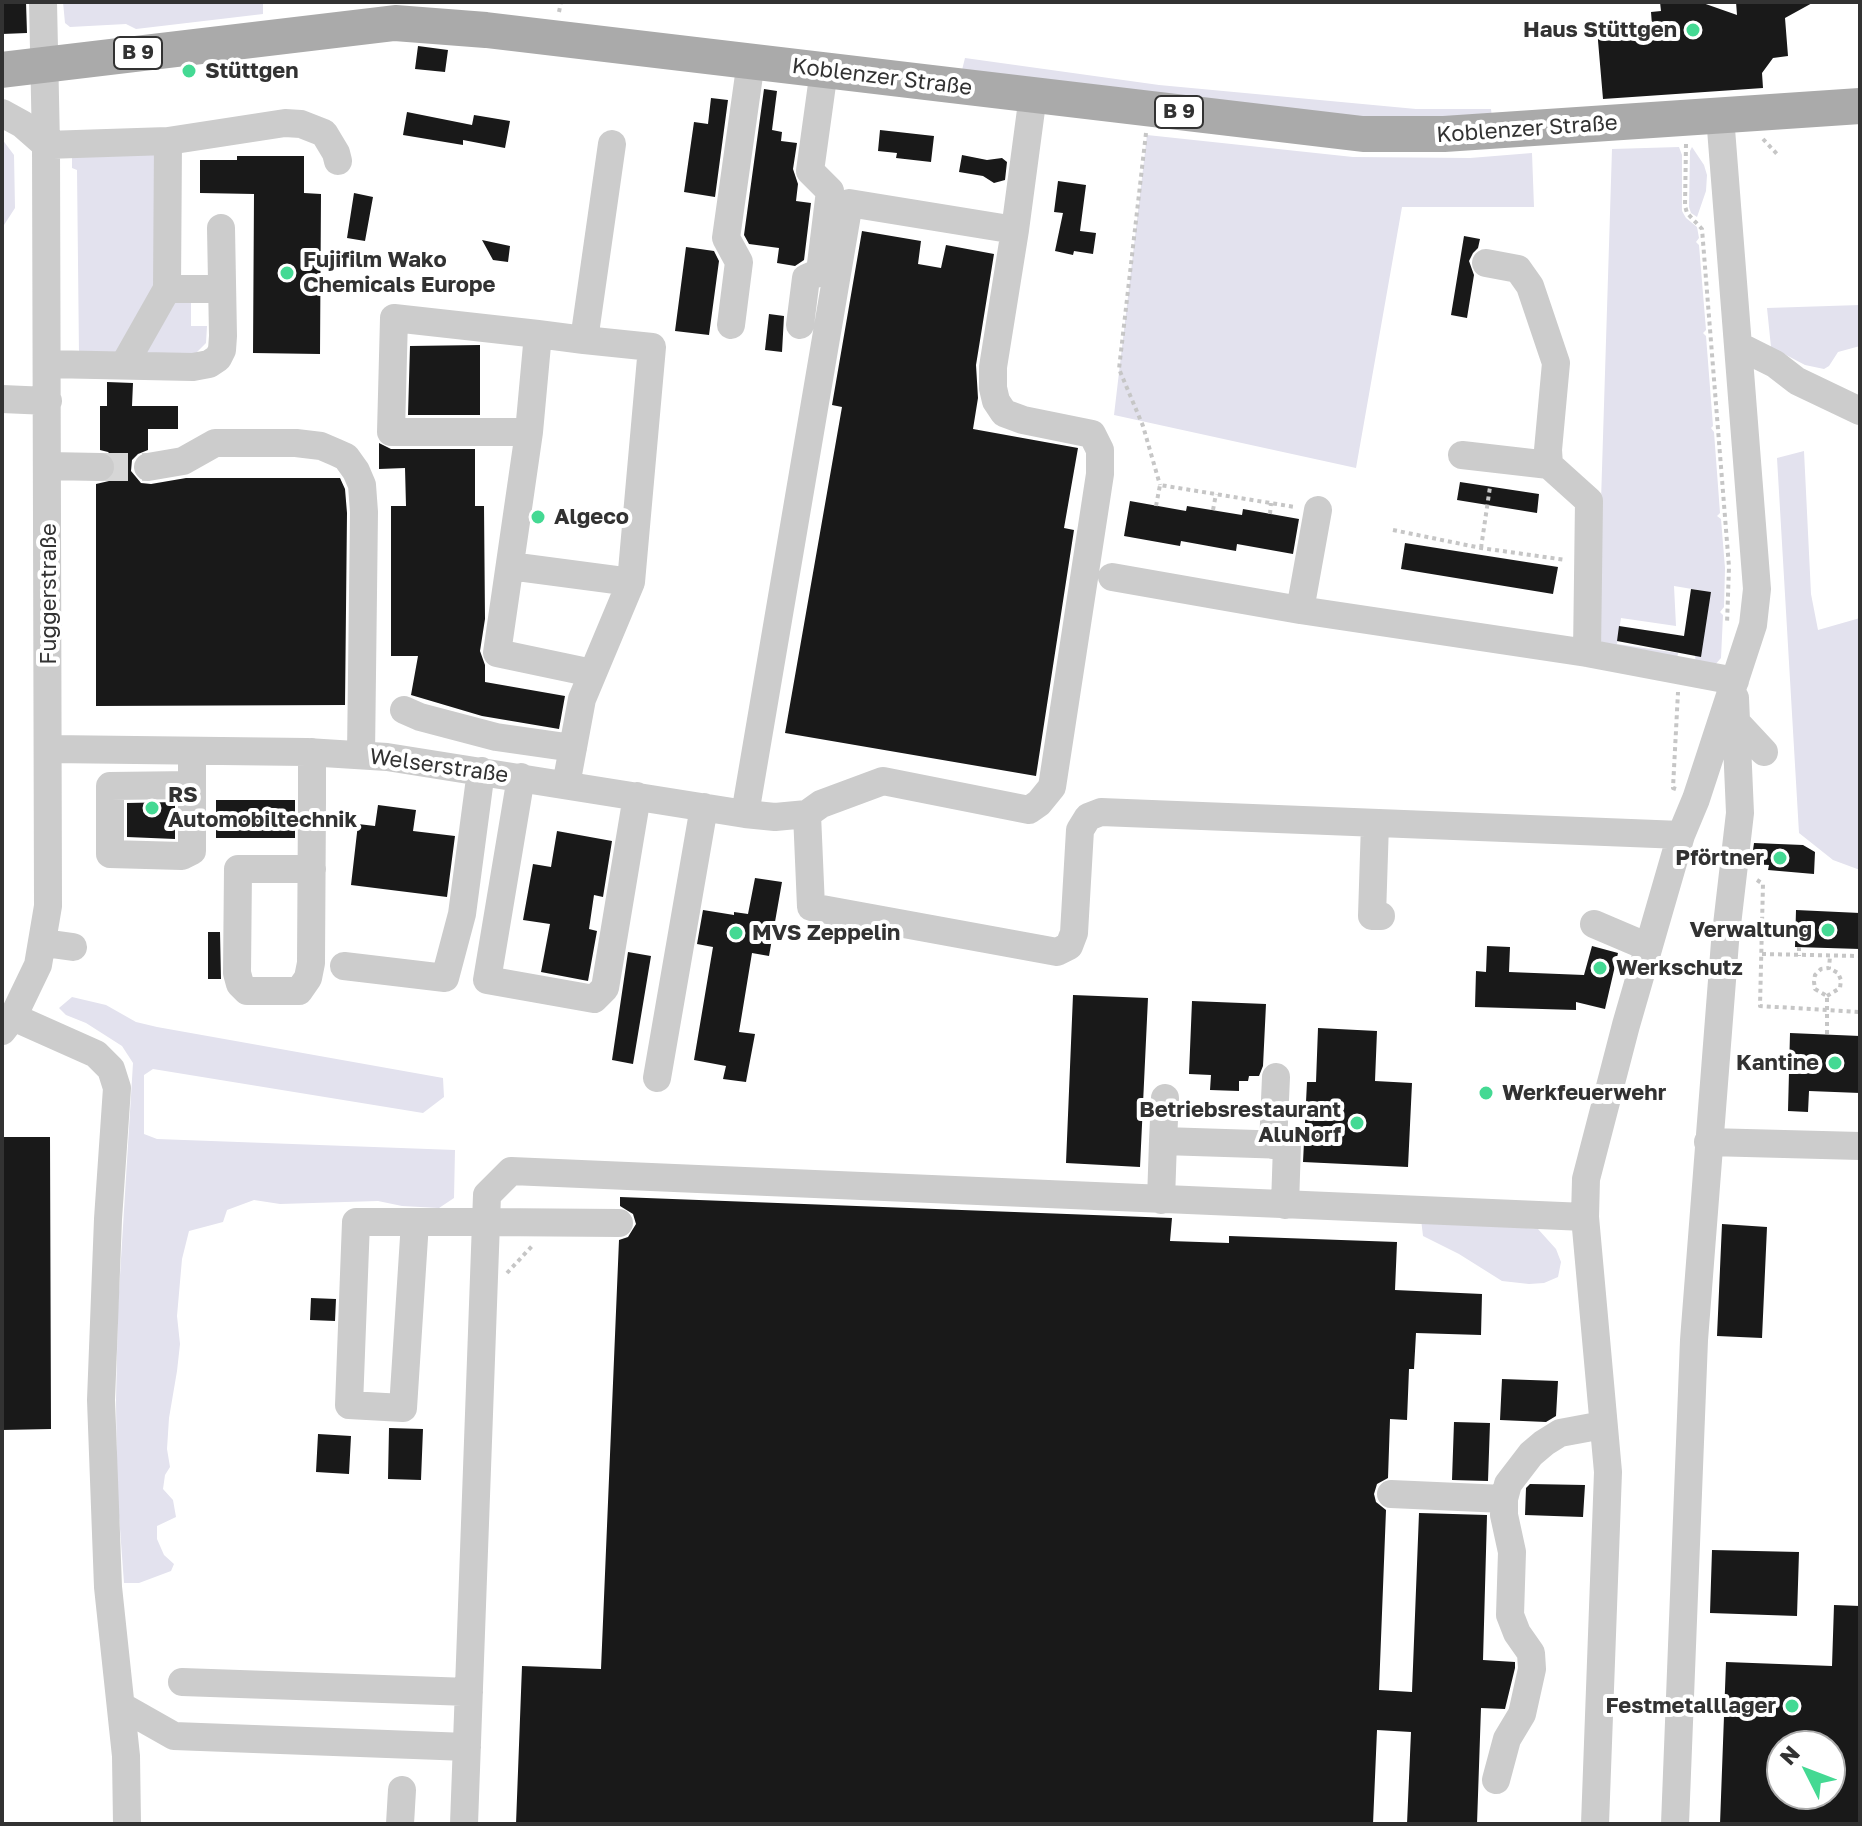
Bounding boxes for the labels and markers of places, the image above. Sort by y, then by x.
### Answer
place label: Haus Stüttgen [1523,17,1677,43]
marker: Haus Stüttgen [1684,21,1702,39]
place label: Stüttgen [205,58,299,84]
marker: Stüttgen [180,62,198,80]
place label: Fujifilm Wako Chemicals Europe [303,247,496,298]
marker: Fujifilm Wako Chemicals Europe [278,264,296,282]
place label: Algeco [554,504,629,530]
marker: Algeco [529,508,547,526]
place label: RS Automobiltechnik [168,782,357,834]
marker: RS Automobiltechnik [143,799,161,817]
place label: Pförtner [1675,845,1764,871]
marker: Pförtner [1771,849,1789,867]
place label: Verwaltung [1690,917,1812,943]
place label: MVS Zeppelin [752,920,900,946]
marker: Verwaltung [1819,921,1837,939]
marker: MVS Zeppelin [727,924,745,942]
place label: Werkschutz [1616,955,1743,981]
marker: Werkschutz [1591,959,1609,977]
place label: Kantine [1736,1050,1819,1076]
marker: Kantine [1826,1054,1844,1072]
place label: Werkfeuerwehr [1502,1080,1666,1106]
marker: Werkfeuerwehr [1477,1084,1495,1102]
place label: Betriebsrestaurant AluNorf [1139,1097,1341,1148]
marker: Betriebsrestaurant AluNorf [1348,1114,1366,1132]
place label: Festmetalllager [1605,1693,1776,1719]
marker: Festmetalllager [1783,1697,1801,1715]

